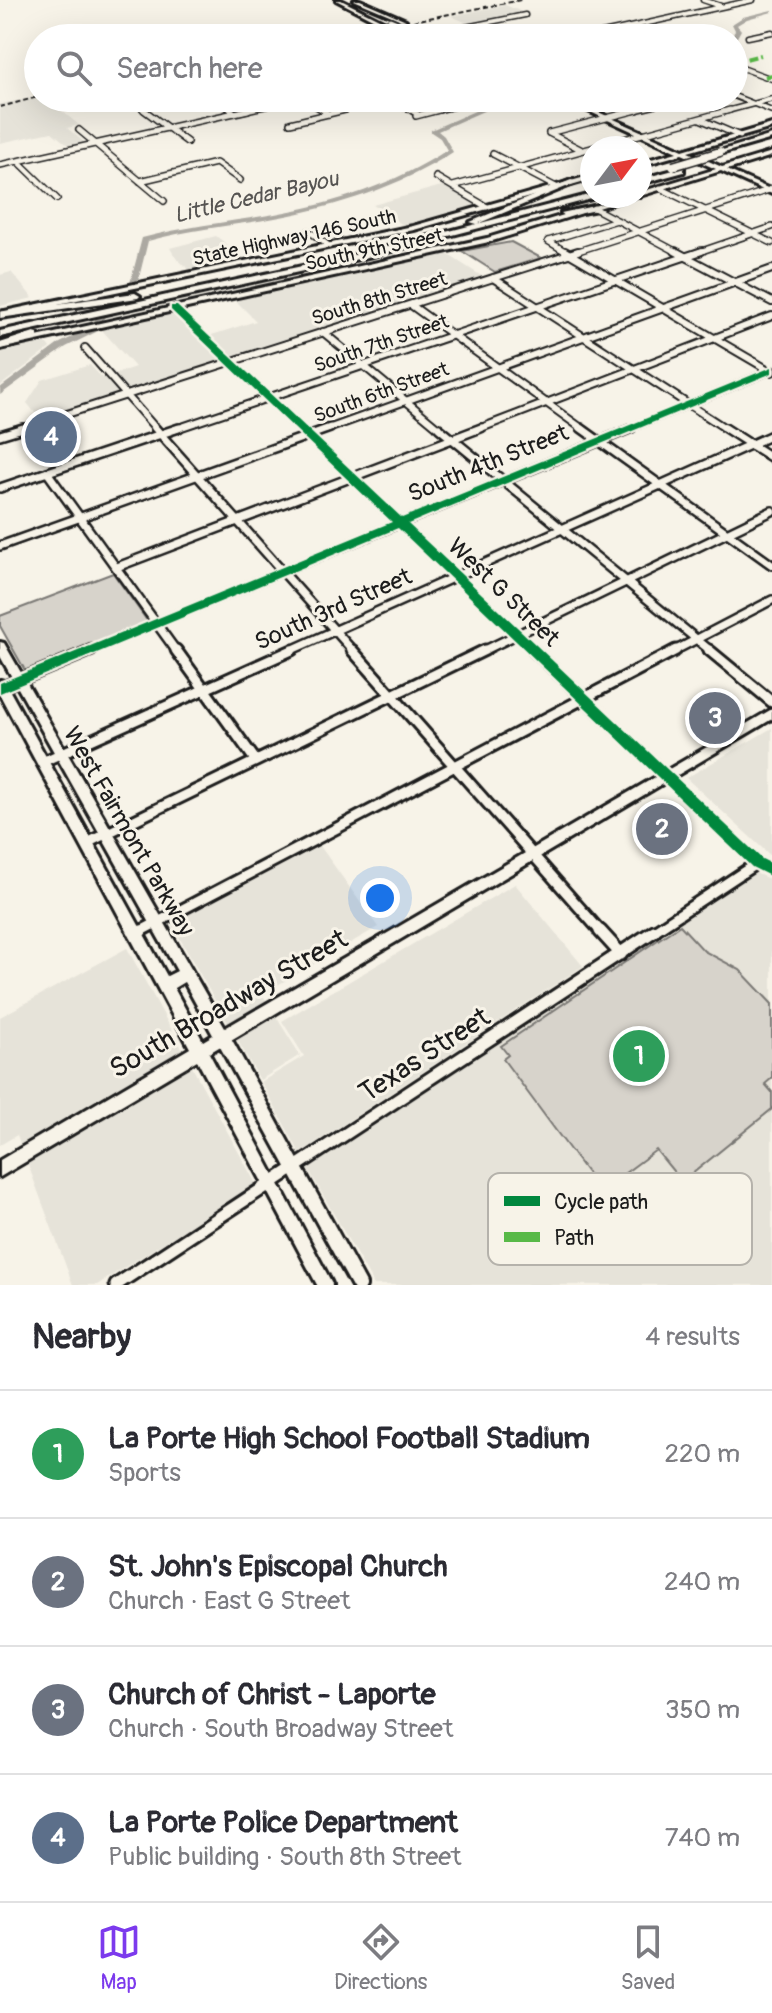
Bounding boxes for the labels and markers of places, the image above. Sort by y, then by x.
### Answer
pin: 4 [25,407,77,467]
pin: 3 [689,688,741,748]
pin: 2 [636,799,688,859]
pin: 1 [613,1026,665,1086]

